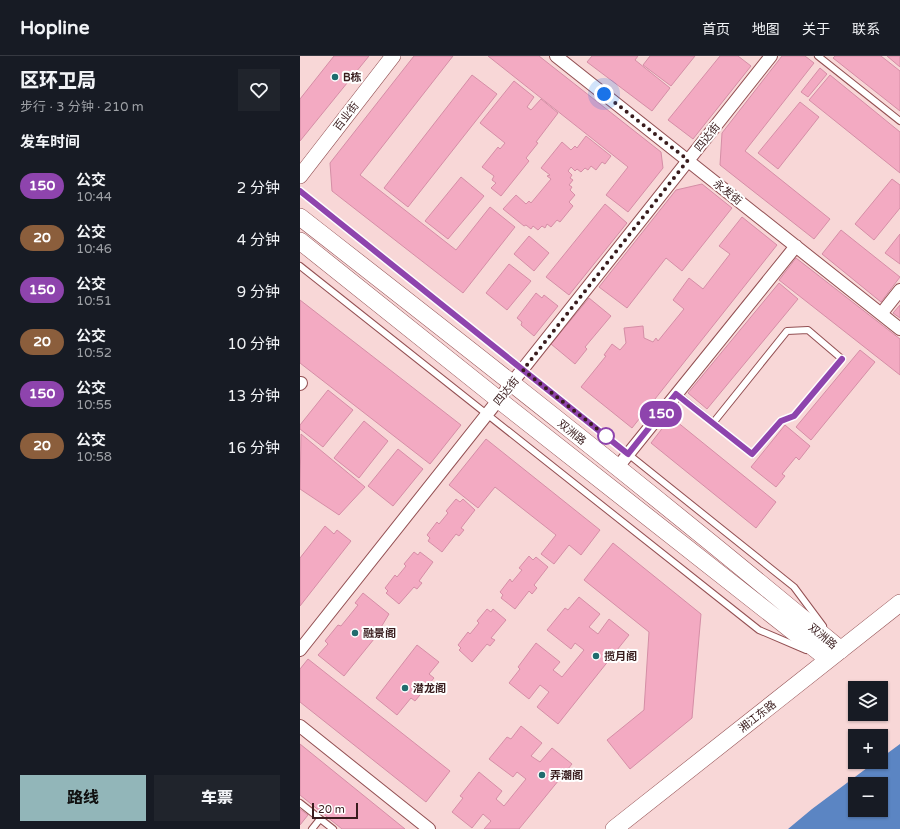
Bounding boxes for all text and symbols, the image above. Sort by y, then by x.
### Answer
text: Hopline [20,17,89,39]
text: 首页 [702,21,730,38]
text: 地图 [752,21,780,38]
text: 关于 [802,21,830,38]
text: 联系 [852,21,880,38]
button: heart [238,69,280,111]
text: 区环卫局 [20,70,96,92]
place label: B栋 [343,71,362,84]
marker: B栋 [330,72,340,82]
your location [594,84,614,104]
text: 步行 · 3 分钟 · 210 m [20,99,144,115]
street label: 百业街 [331,99,362,133]
street label: 四达街 [692,120,723,154]
text: 发车时间 [20,133,80,151]
text: 公交 [76,171,106,189]
text: 150 [29,177,55,194]
street label: 永发街 [711,177,745,208]
text: 2 分钟 [237,179,280,197]
text: 10:44 [76,189,112,205]
text: 公交 [76,223,106,241]
text: 20 [33,229,51,246]
text: 4 分钟 [237,231,280,249]
text: 10:46 [76,241,112,257]
text: 公交 [76,275,106,293]
text: 150 [29,281,55,298]
text: 9 分钟 [237,283,280,301]
text: 10:51 [76,293,112,309]
text: 公交 [76,327,106,345]
text: 20 [33,333,51,350]
text: 10 分钟 [227,335,280,353]
text: 10:52 [76,345,112,361]
street label: 四达街 [491,374,522,408]
text: 公交 [76,379,106,397]
text: 150 [29,385,55,402]
text: 13 分钟 [227,387,280,405]
text: 10:55 [76,397,112,413]
line badge: 150 [638,401,684,427]
text: 150 [648,405,674,422]
street label: 双洲路 [555,417,589,448]
unlabelled marker [597,427,615,445]
text: 公交 [76,431,106,449]
text: 20 [33,437,51,454]
text: 16 分钟 [227,439,280,457]
text: 10:58 [76,449,112,465]
street label: 双洲路 [806,621,839,652]
place label: 融景阁 [363,627,396,640]
marker: 融景阁 [350,628,360,638]
place label: 揽月阁 [604,650,637,663]
marker: 揽月阁 [591,651,601,661]
map controls [848,681,888,817]
button: layers [848,681,888,721]
place label: 潜龙阁 [413,682,446,695]
marker: 潜龙阁 [400,683,410,693]
street label: 湘江东路 [736,698,779,735]
button: + [848,729,888,769]
place label: 弄潮阁 [550,769,583,782]
marker: 弄潮阁 [537,770,547,780]
button: 路线 [20,775,146,821]
button: 车票 [154,775,280,821]
button: − [848,777,888,817]
scale bar [312,801,358,820]
text: 20 m [318,803,345,816]

